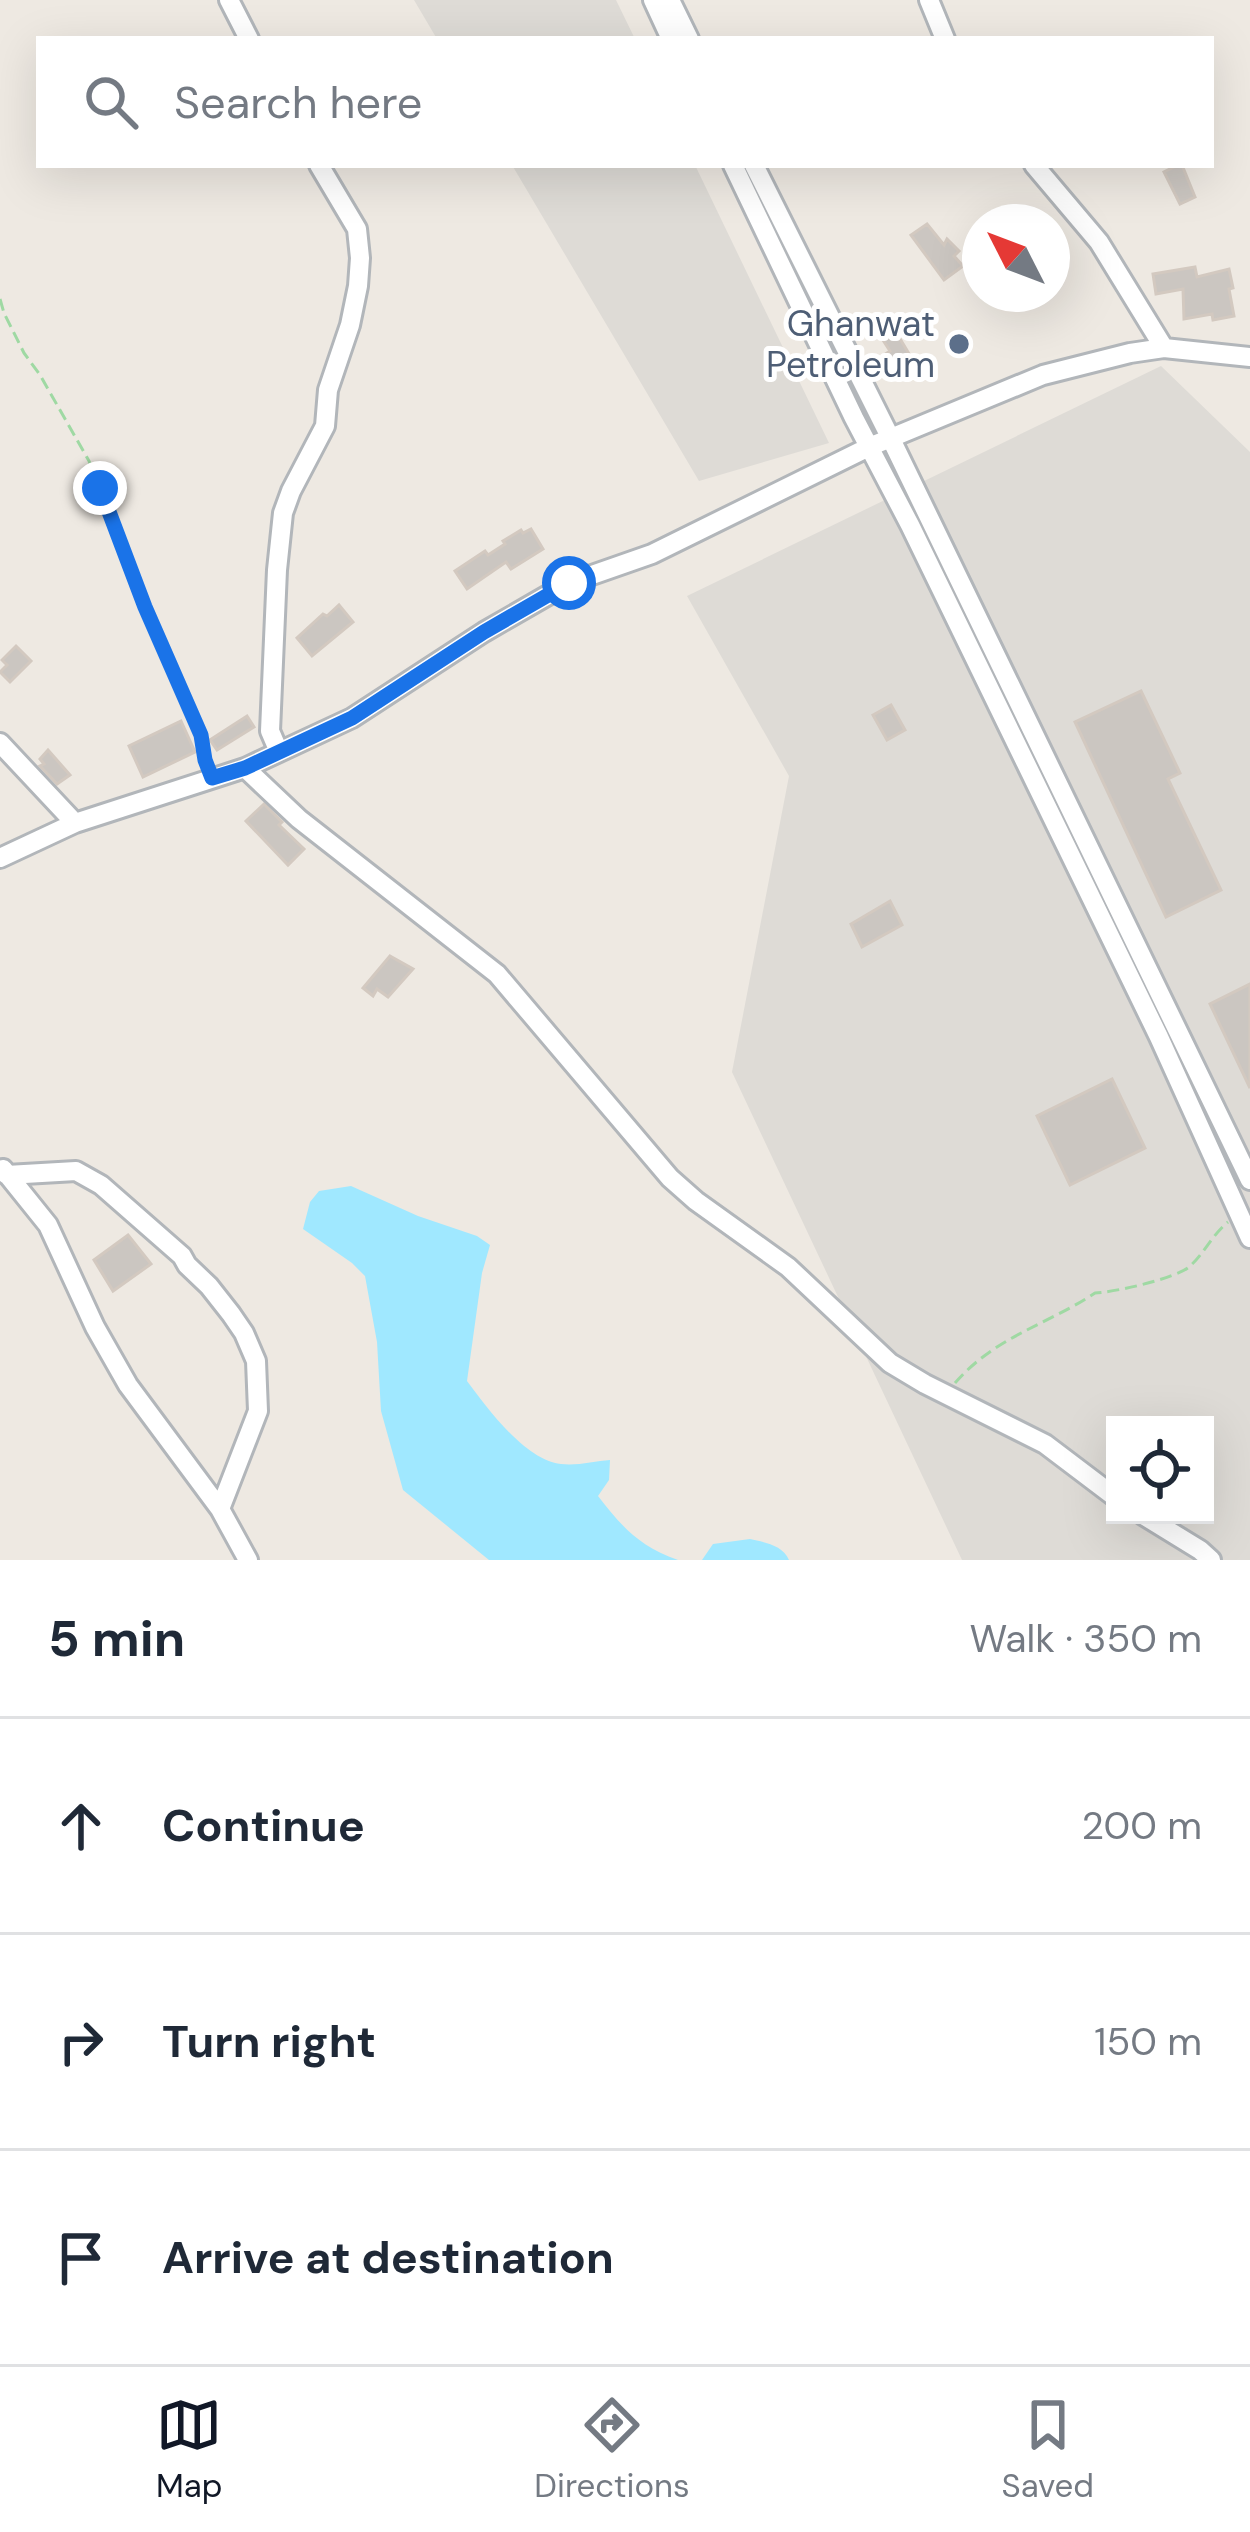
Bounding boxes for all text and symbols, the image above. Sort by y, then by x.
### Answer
search box [36,36,1214,168]
icon: search [78,69,144,135]
text: Search here [174,73,422,132]
north arrow [962,204,1070,312]
place label: Ghanwat Petroleum [766,300,935,388]
marker: Ghanwat Petroleum [946,331,972,357]
route end [73,461,127,515]
route start [542,556,596,610]
map controls [1106,1416,1214,1524]
button: locate [1106,1416,1214,1524]
text: 5 min [48,1605,185,1672]
text: Walk · 350 m [969,1613,1202,1664]
icon: ahead [48,1793,114,1859]
text: Continue [162,1796,365,1855]
text: 200 m [1081,1800,1202,1851]
icon: right [48,2009,114,2075]
text: Turn right [162,2012,376,2071]
text: 150 m [1094,2016,1202,2067]
icon: arrive [48,2225,114,2291]
text: Arrive at destination [162,2228,614,2287]
tab: Map [156,2392,222,2507]
tab: Directions [534,2392,690,2507]
tab: Saved [1002,2392,1094,2507]

